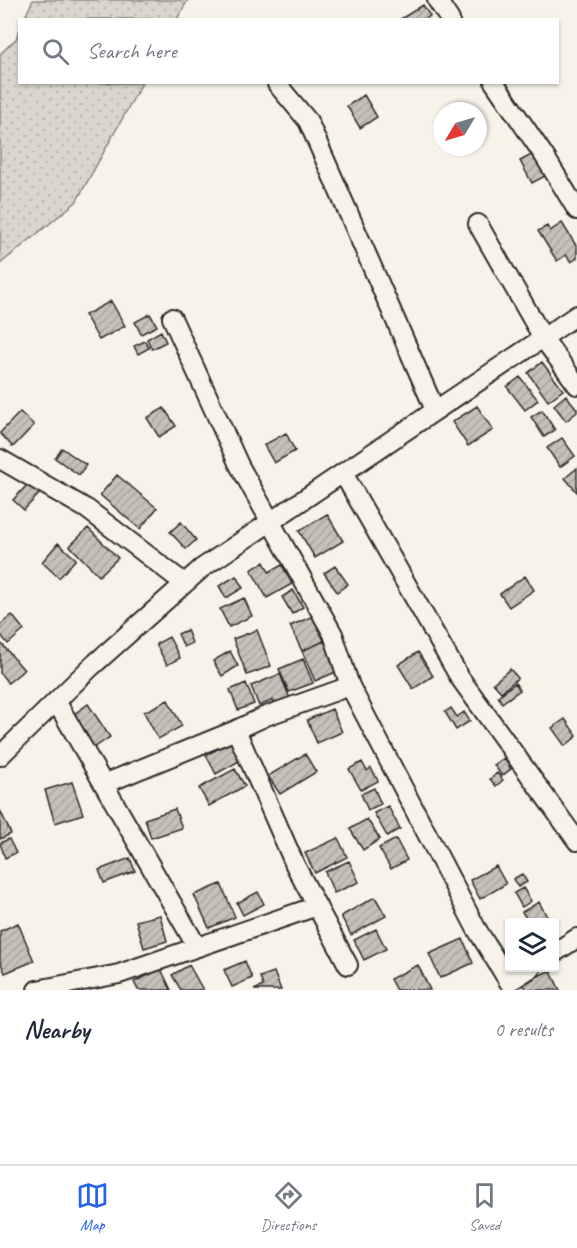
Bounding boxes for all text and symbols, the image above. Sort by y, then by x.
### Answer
search box [18,18,559,84]
icon: search [39,35,72,68]
text: Search here [87,37,177,65]
north arrow [433,102,487,156]
map controls [505,918,559,972]
button: layers [505,918,559,972]
text: Nearby [24,1013,89,1046]
text: 0 results [494,1017,553,1042]
tab: Map [76,1179,109,1235]
tab: Directions [261,1179,316,1235]
tab: Saved [468,1179,501,1235]

